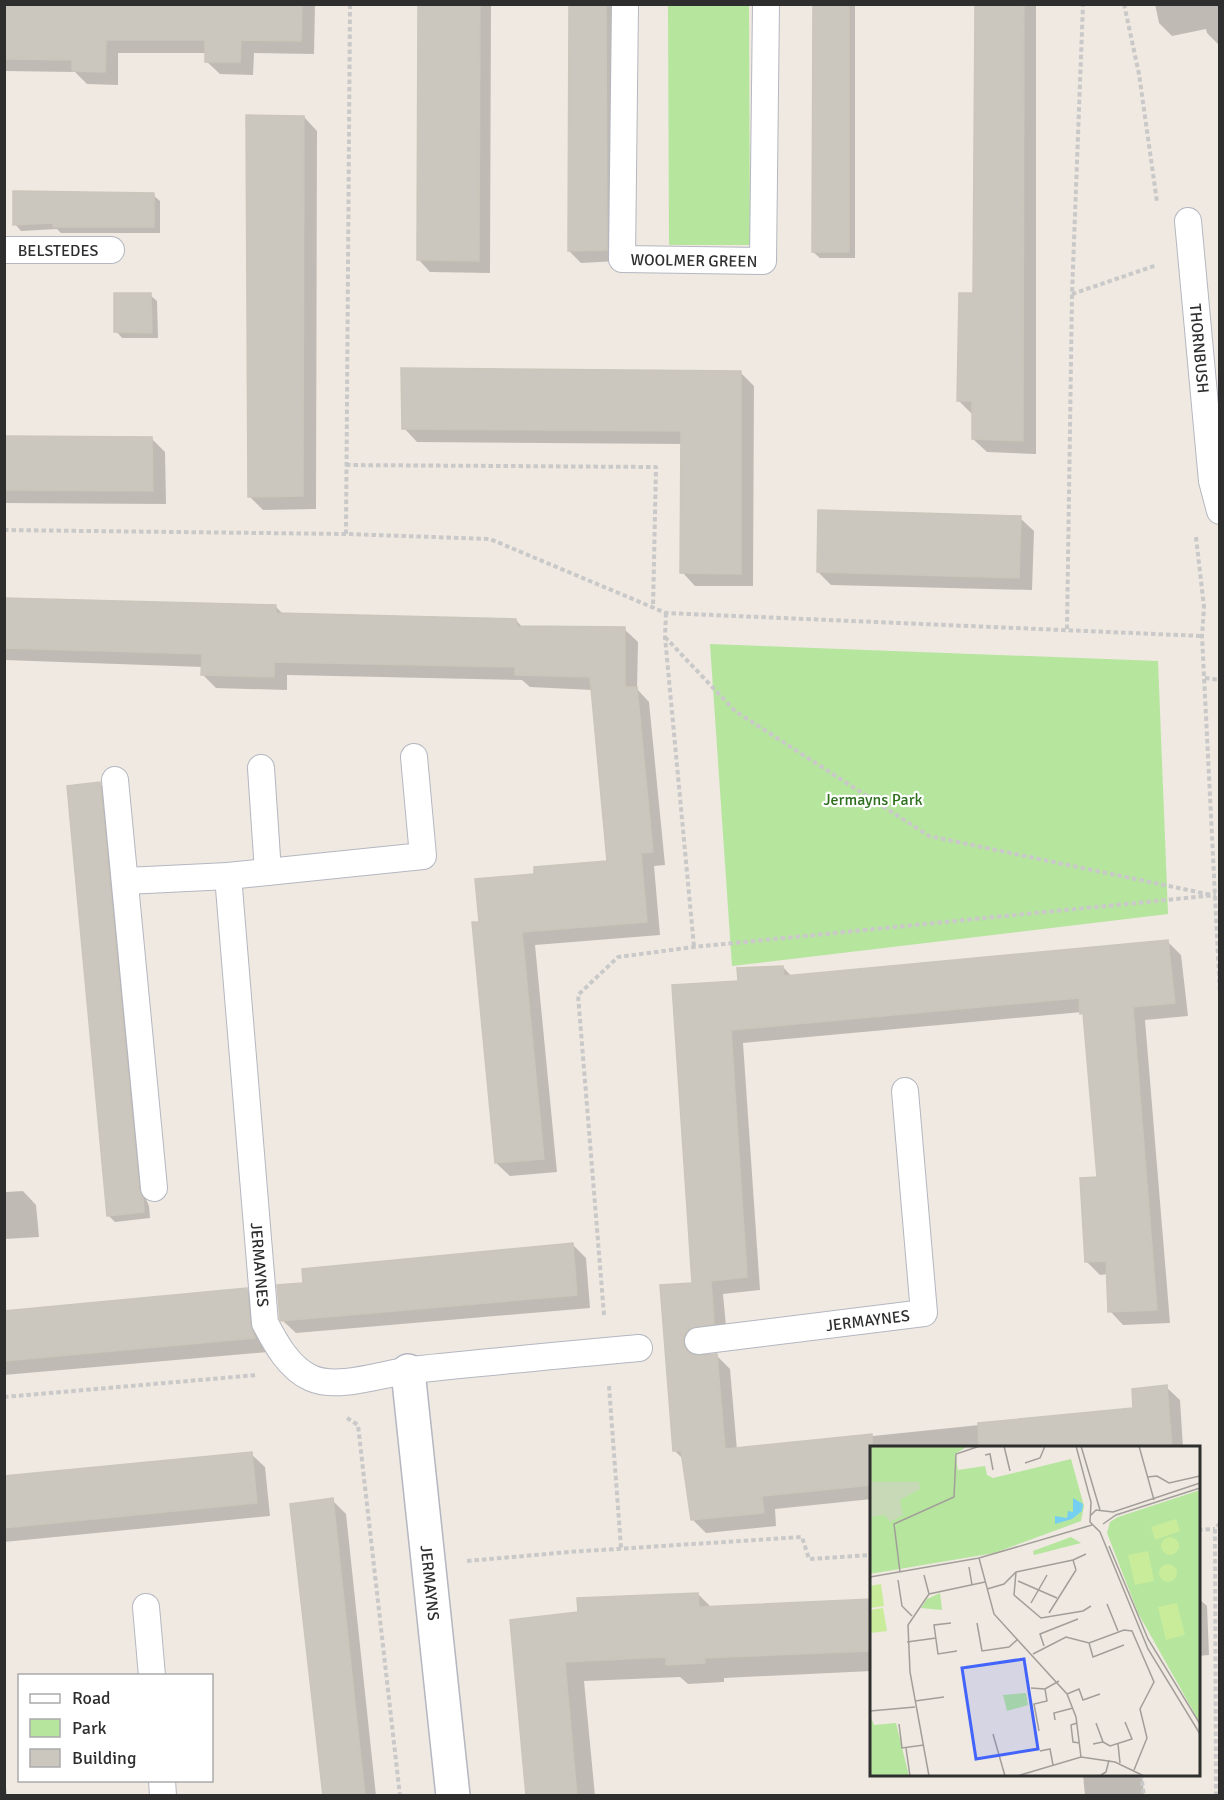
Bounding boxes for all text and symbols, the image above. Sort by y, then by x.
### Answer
street label: BELSTEDES [18,241,98,261]
street label: WOOLMER GREEN [630,250,757,272]
street label: THORNBUSH [1185,303,1213,394]
park label: Jermayns Park [823,790,923,810]
street label: JERMAYNES [246,1222,273,1308]
street label: JERMAYNES [825,1306,911,1336]
inset map [870,1446,1200,1776]
street label: JERMAYNS [416,1544,443,1622]
legend [18,1674,213,1782]
text: Road [72,1687,111,1709]
text: Park [72,1717,107,1739]
text: Building [72,1747,136,1769]

